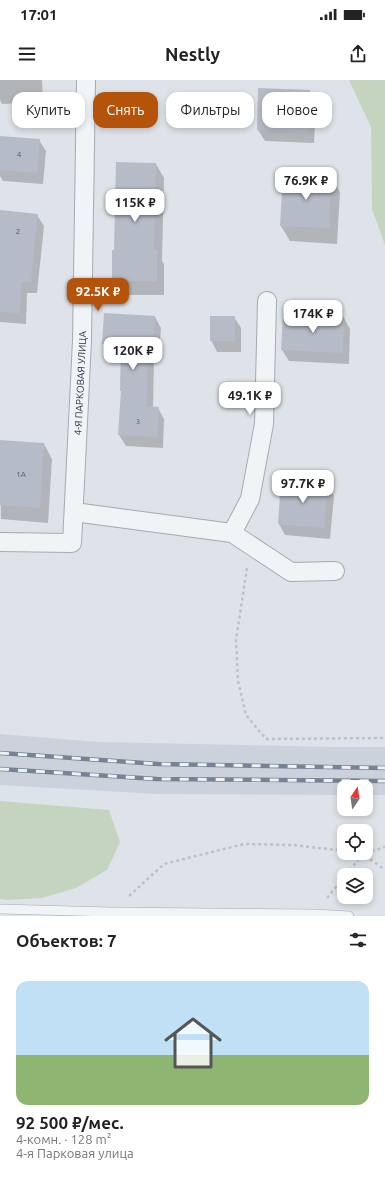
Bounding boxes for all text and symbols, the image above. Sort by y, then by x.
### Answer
text: 17:01 [20,6,58,23]
icon: menu [16,43,38,65]
icon: share [347,43,369,65]
text: Nestly [165,44,220,64]
chip: Купить [12,92,85,128]
chip: Снять [93,92,158,128]
chip: Фильтры [166,92,254,128]
chip: Новое [262,92,332,128]
house number: 4 [17,150,22,159]
pin: 76.9K ₽ [269,167,343,201]
text: 76.9K ₽ [284,173,328,187]
pin: 115K ₽ [102,189,168,223]
text: 115K ₽ [114,195,156,209]
house number: 2 [16,227,20,236]
pin: 92.5K ₽ [61,278,135,312]
text: 92.5K ₽ [76,284,120,298]
pin: 174K ₽ [280,300,346,334]
text: 174K ₽ [292,306,334,320]
street label: 4-Я ПАРКОВАЯ УЛИЦА [72,330,88,436]
pin: 120K ₽ [100,337,166,371]
text: 120K ₽ [112,343,154,357]
pin: 49.1K ₽ [213,382,287,416]
text: 49.1K ₽ [228,388,272,402]
house number: 3 [136,417,140,426]
house number: 1А [16,470,27,479]
pin: 97.7K ₽ [266,470,340,504]
text: 97.7K ₽ [281,476,325,490]
north arrow [337,780,373,816]
map controls [337,780,373,904]
button: locate [337,824,373,860]
button: layers [337,868,373,904]
icon: filters [347,929,369,951]
text: Объектов: 7 [16,931,116,950]
icon: home [157,1007,229,1079]
text: 92 500 ₽/мес. [16,1113,124,1132]
text: 4-комн. · 128 m² [16,1132,111,1146]
text: 4-я Парковая улица [16,1146,134,1160]

